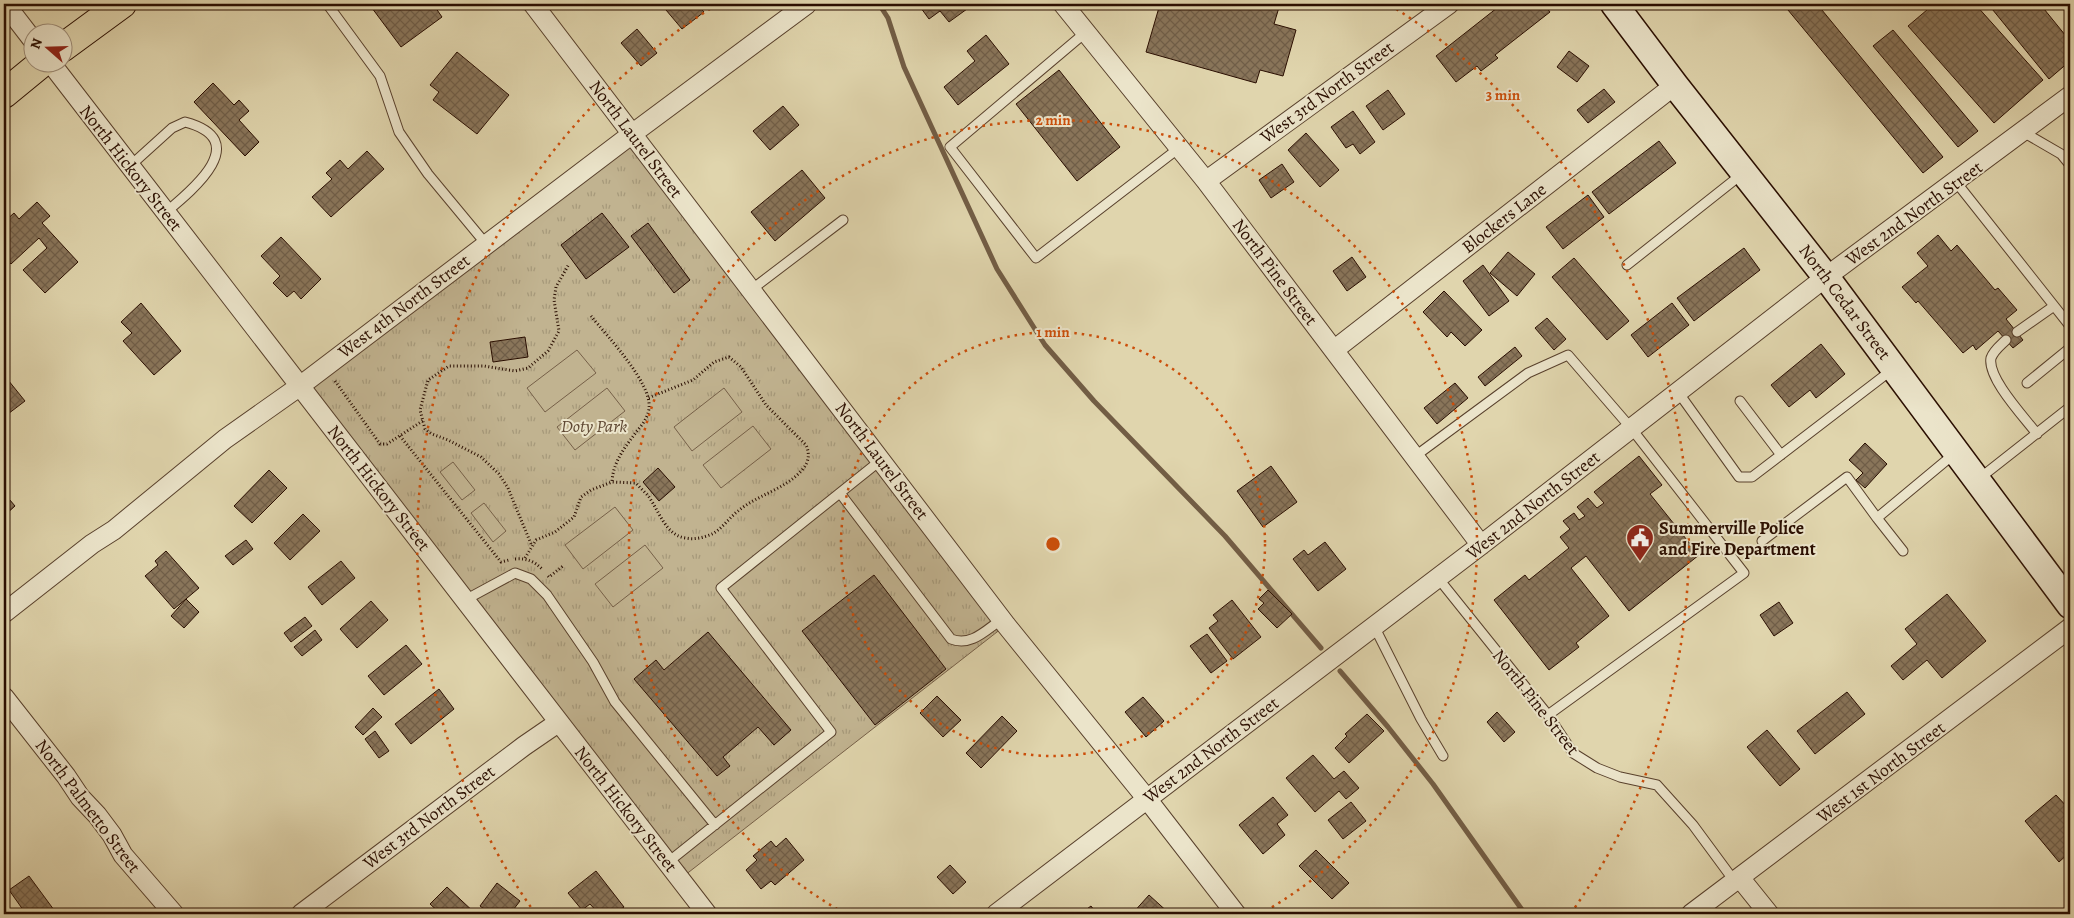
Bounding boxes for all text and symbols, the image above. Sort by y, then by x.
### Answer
north arrow [22,22,72,72]
street label: West 3rd North Street [1255,35,1399,149]
text: N [26,36,47,52]
street label: North Laurel Street [584,75,688,203]
text: 3 min [1486,85,1521,105]
street label: North Hickory Street [74,100,188,236]
text: 2 min [1035,110,1071,130]
street label: West 2nd North Street [1840,155,1987,271]
street label: Blockers Lane [1457,177,1551,259]
street label: North Pine Street [1227,214,1323,330]
street label: North Cedar Street [1793,239,1897,365]
street label: West 4th North Street [332,248,475,364]
text: 1 min [1036,322,1070,342]
street label: North Laurel Street [830,397,934,525]
park label: Doty Park [561,414,627,438]
street label: North Hickory Street [322,420,436,556]
street label: West 2nd North Street [1460,445,1605,565]
place label: Summerville Police and Fire Department [1659,516,1816,561]
public building icon: Summerville Police and Fire Department [1625,523,1655,562]
centre of rings [1044,535,1062,553]
street label: North Pine Street [1487,644,1585,760]
street label: West 2nd North Street [1138,691,1284,809]
street label: West 1st North Street [1811,716,1950,829]
street label: North Palmetto Street [30,734,146,878]
street label: North Hickory Street [569,741,683,877]
street label: West 3rd North Street [357,759,500,875]

